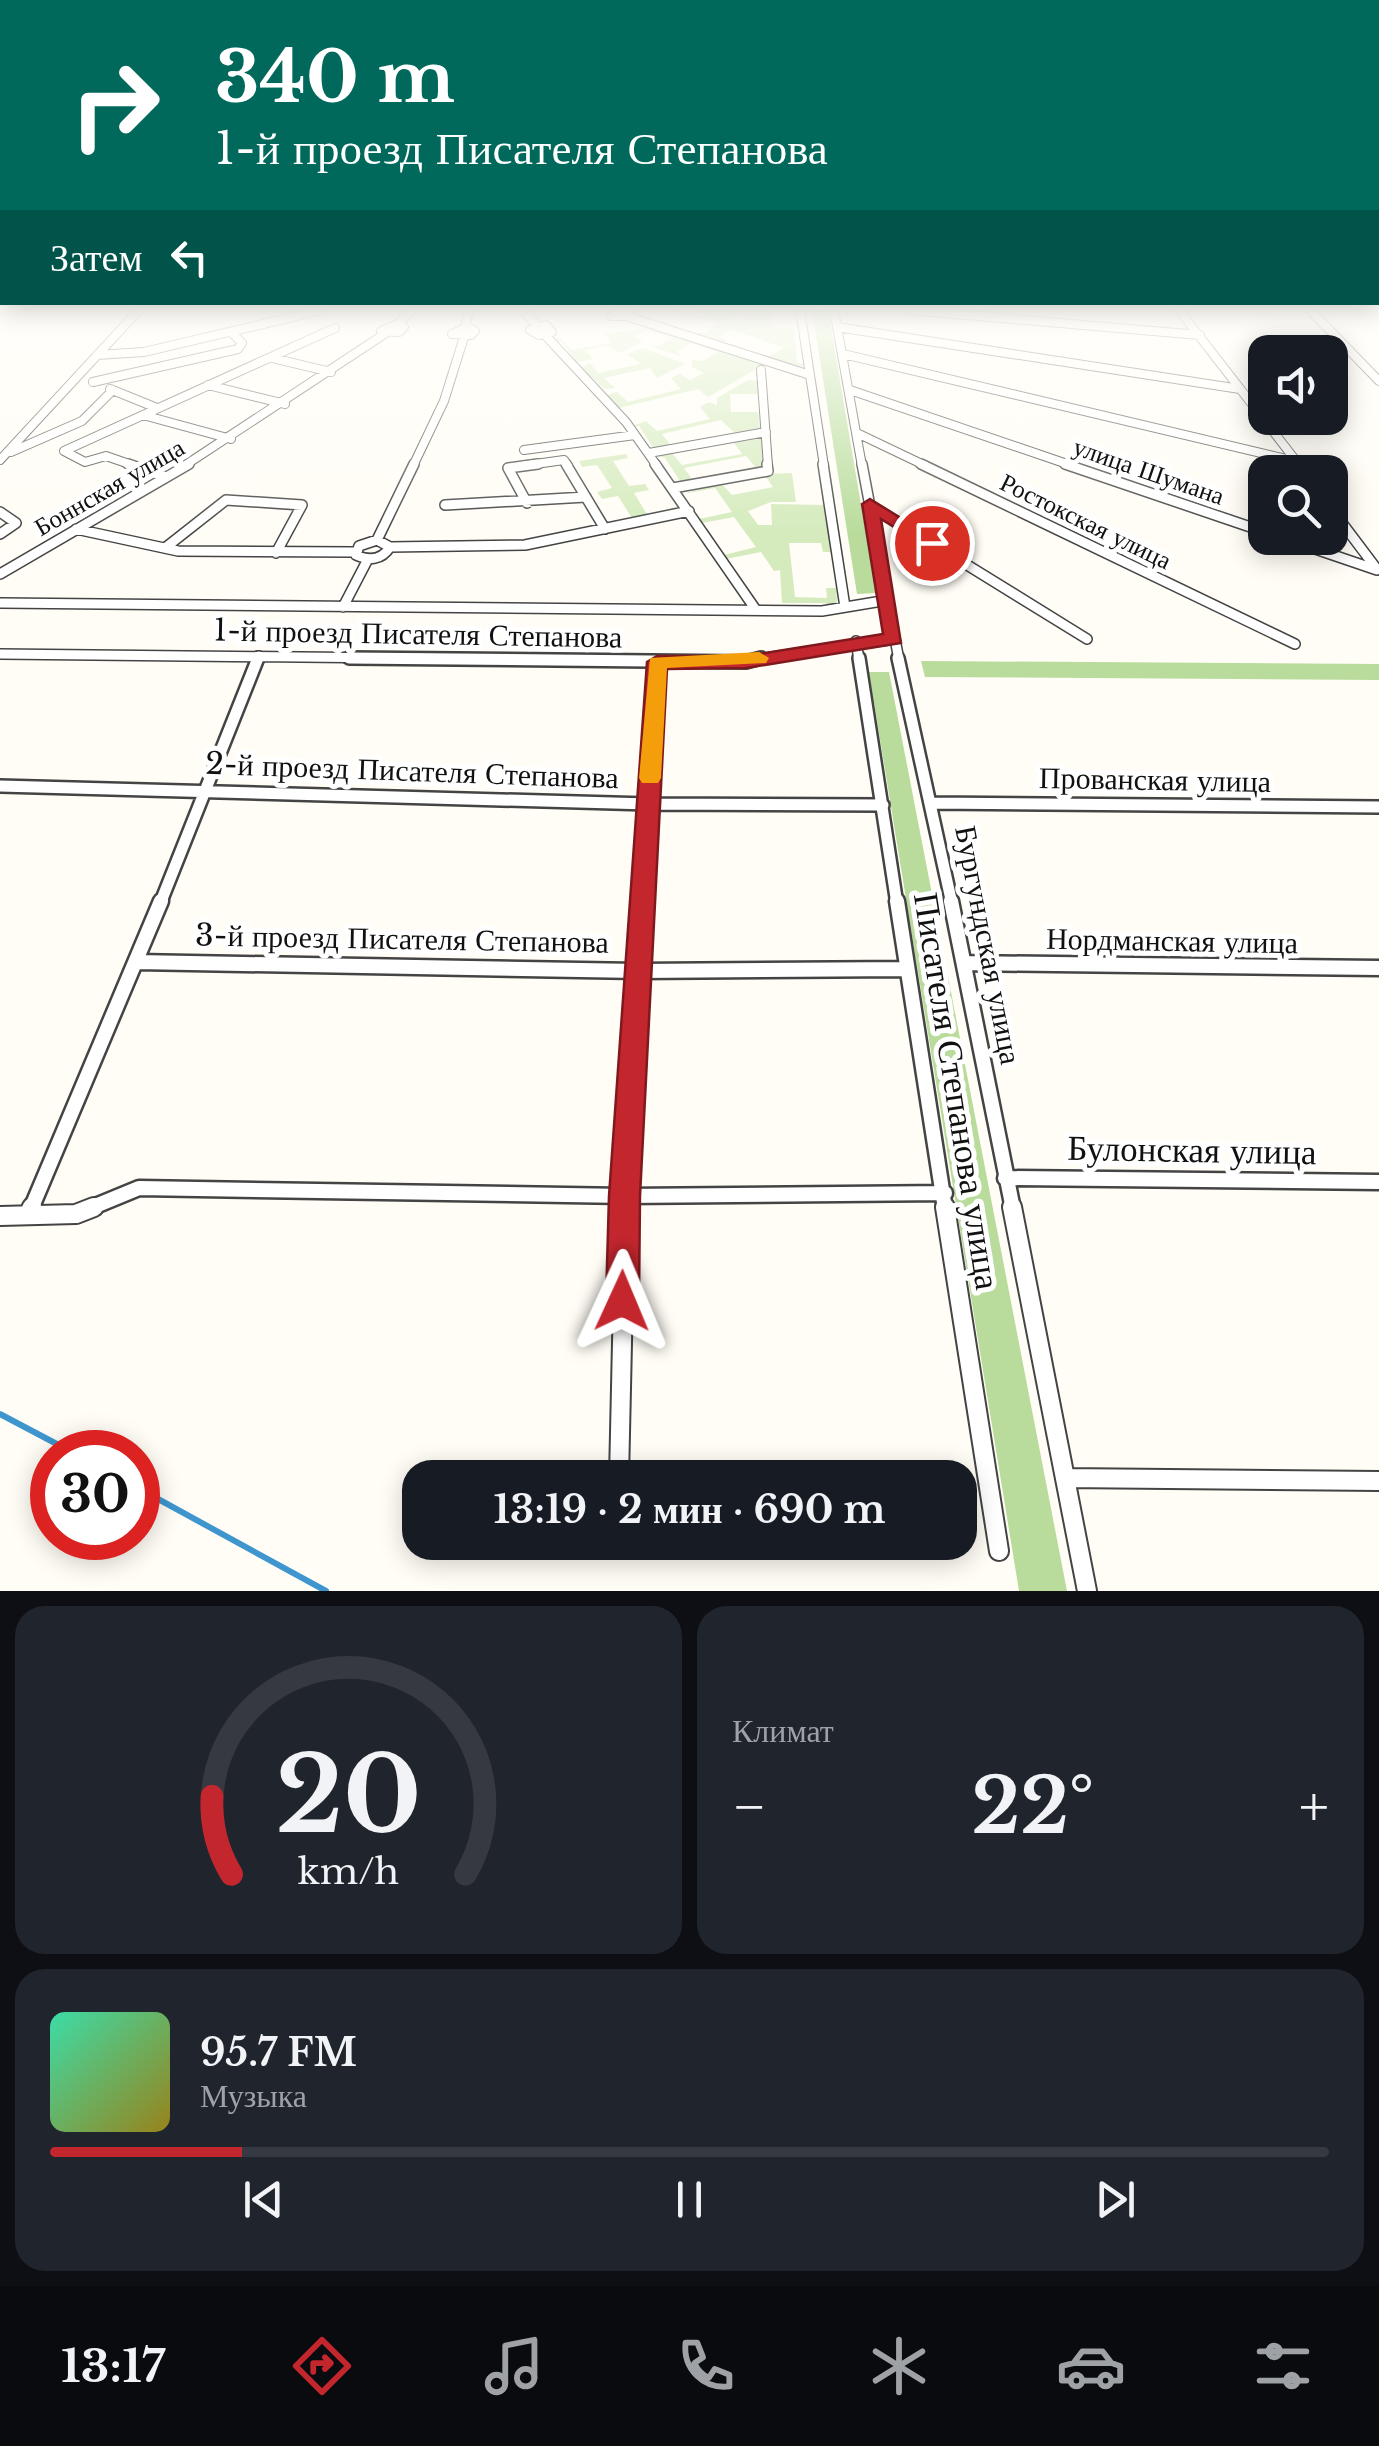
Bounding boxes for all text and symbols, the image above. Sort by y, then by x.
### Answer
text: 340 m [215,34,455,121]
icon: right [50,40,180,170]
text: 1-й проезд Писателя Степанова [215,120,828,176]
icon: left [162,230,217,285]
text: Затем [50,234,142,281]
map controls [1248,335,1348,555]
button: sound [1248,335,1348,435]
street label: улица Шумана [1069,431,1228,512]
street label: Боннская улица [29,432,190,543]
button: search [1248,455,1348,555]
street label: Ростокская улица [995,467,1176,576]
pin [890,501,975,586]
icon: arrive [905,516,960,571]
street label: 1-й проезд Писателя Степанова [213,611,623,656]
street label: 2-й проезд Писателя Степанова [205,745,619,796]
street label: Прованская улица [1039,759,1271,800]
street label: Бургундская улица [947,822,1030,1067]
street label: Писателя Степанова улица [905,889,1010,1293]
street label: 3-й проезд Писателя Степанова [195,916,609,961]
street label: Нордманская улица [1046,920,1298,961]
street label: Булонская улица [1067,1126,1317,1173]
position arrow [570,1249,674,1353]
speed limit sign: 30 [30,1430,160,1560]
text: 13:19 · 2 мин · 690 m [493,1486,886,1533]
text: Климат [732,1711,834,1751]
text: 20 [275,1731,422,1860]
text: 22° [971,1760,1094,1853]
text: − [732,1773,767,1841]
text: + [1299,1773,1329,1841]
text: km/h [298,1849,399,1894]
text: 95.7 FM [200,2029,357,2076]
text: Музыка [200,2076,307,2116]
icon: previous [236,2172,291,2227]
icon: pause [662,2172,717,2227]
icon: next [1088,2172,1143,2227]
icon: directions [287,2331,357,2401]
icon: music [479,2331,549,2401]
icon: phone [671,2331,741,2401]
icon: climate [864,2331,934,2401]
icon: car [1056,2331,1126,2401]
icon: filters [1248,2331,1318,2401]
text: 13:17 [61,2338,165,2394]

